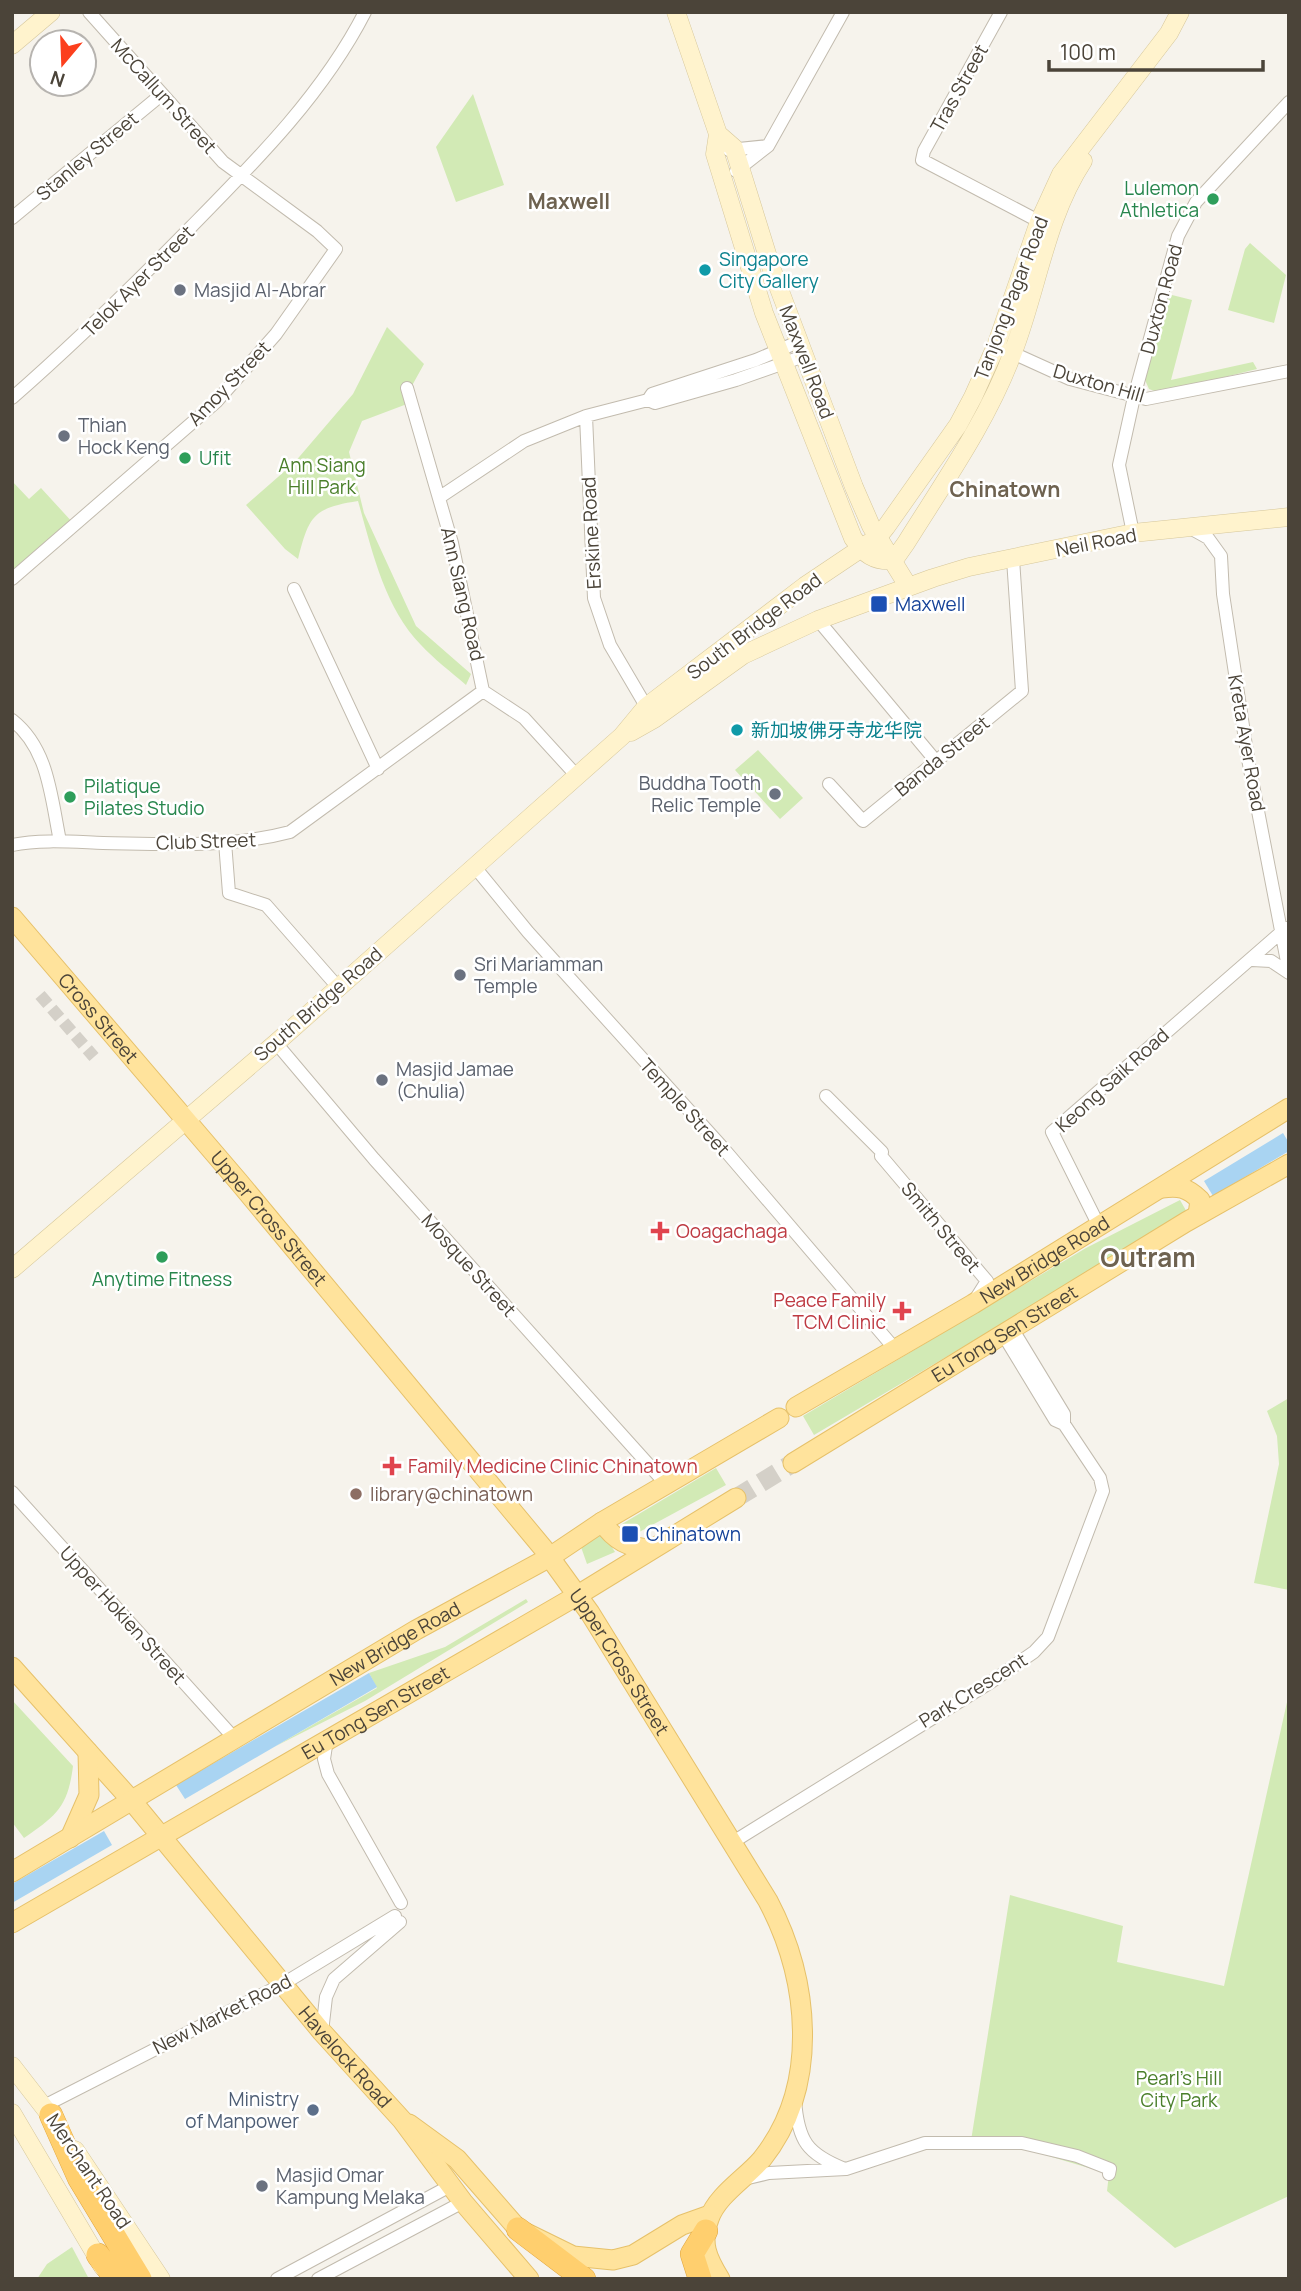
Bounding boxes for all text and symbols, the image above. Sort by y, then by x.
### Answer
north arrow [28,28,98,98]
scale bar [1049,28,1262,72]
street label: McCallum Street [105,33,223,159]
text: 100 m [1060,38,1116,66]
street label: Tras Street [924,39,994,137]
text: N [47,65,68,94]
street label: Stanley Street [30,105,144,207]
place label: Lulemon Athletica [1120,175,1199,223]
district label: Maxwell [528,187,610,215]
marker: Lulemon Athletica [1205,191,1221,207]
street label: Tanjong Pagar Road [968,212,1054,384]
street label: Telok Ayer Street [76,219,200,343]
street label: Duxton Road [1134,241,1188,357]
place label: Singapore City Gallery [719,246,819,294]
marker: Singapore City Gallery [697,262,713,278]
place label: Masjid Al-Abrar [194,277,326,303]
marker: Masjid Al-Abrar [172,282,188,298]
street label: Maxwell Road [773,302,841,422]
street label: Amoy Street [182,335,276,431]
street label: Duxton Hill [1050,358,1148,408]
place label: Thian Hock Keng [78,412,170,460]
marker: Thian Hock Keng [56,428,72,444]
place label: Ufit [199,445,231,471]
marker: Ufit [177,450,193,466]
park label: Ann Siang Hill Park [278,452,366,500]
district label: Chinatown [950,475,1060,503]
street label: Erskine Road [575,476,607,590]
street label: Neil Road [1053,521,1139,563]
street label: Ann Siang Road [435,525,491,663]
street label: South Bridge Road [681,567,827,685]
place label: Maxwell [895,591,966,617]
marker: Maxwell [869,594,889,614]
street label: Kreta Ayer Road [1222,673,1272,813]
street label: Banda Street [889,710,995,802]
place label: 新加坡佛牙寺龙华院 [751,717,922,743]
marker: 新加坡佛牙寺龙华院 [729,722,745,738]
place label: Buddha Tooth Relic Temple [639,770,761,818]
place label: Pilatique Pilates Studio [84,773,205,821]
marker: Buddha Tooth Relic Temple [767,786,783,802]
marker: Pilatique Pilates Studio [62,789,78,805]
street label: Club Street [155,826,257,856]
street label: South Bridge Road [248,941,388,1067]
place label: Sri Mariamman Temple [474,951,603,999]
street label: Cross Street [52,967,144,1069]
marker: Sri Mariamman Temple [452,967,468,983]
street label: Keong Saik Road [1050,1022,1174,1138]
street label: Temple Street [634,1053,736,1161]
place label: Masjid Jamae (Chulia) [396,1056,514,1104]
marker: Masjid Jamae (Chulia) [374,1072,390,1088]
street label: Upper Cross Street [205,1145,333,1291]
street label: Smith Street [895,1176,987,1278]
street label: Mosque Street [416,1208,522,1322]
street label: New Bridge Road [975,1210,1114,1310]
place label: Ooagachaga [676,1218,788,1244]
marker: Ooagachaga [650,1221,670,1241]
district label: Outram [1100,1239,1196,1275]
marker: Anytime Fitness [154,1249,170,1265]
place label: Anytime Fitness [92,1266,232,1292]
street label: Eu Tong Sen Street [926,1279,1082,1388]
place label: Peace Family TCM Clinic [773,1287,886,1335]
marker: Peace Family TCM Clinic [892,1301,912,1321]
place label: Family Medicine Clinic Chinatown [408,1453,698,1479]
marker: Family Medicine Clinic Chinatown [382,1456,402,1476]
place label: library@chinatown [370,1481,533,1507]
marker: library@chinatown [348,1486,364,1502]
place label: Chinatown [646,1521,741,1547]
marker: Chinatown [620,1524,640,1544]
street label: Upper Hokien Street [54,1540,192,1690]
street label: Upper Cross Street [563,1583,675,1740]
street label: New Bridge Road [325,1595,465,1692]
street label: Park Crescent [914,1646,1032,1734]
street label: Eu Tong Sen Street [297,1659,454,1766]
street label: New Market Road [148,1968,296,2060]
street label: Havelock Road [293,2001,398,2113]
park label: Pearl's Hill City Park [1136,2065,1222,2113]
place label: Ministry of Manpower [185,2086,299,2134]
marker: Ministry of Manpower [305,2102,321,2118]
street label: Merchant Road [41,2108,137,2234]
place label: Masjid Omar Kampung Melaka [276,2162,425,2210]
marker: Masjid Omar Kampung Melaka [254,2178,270,2194]

